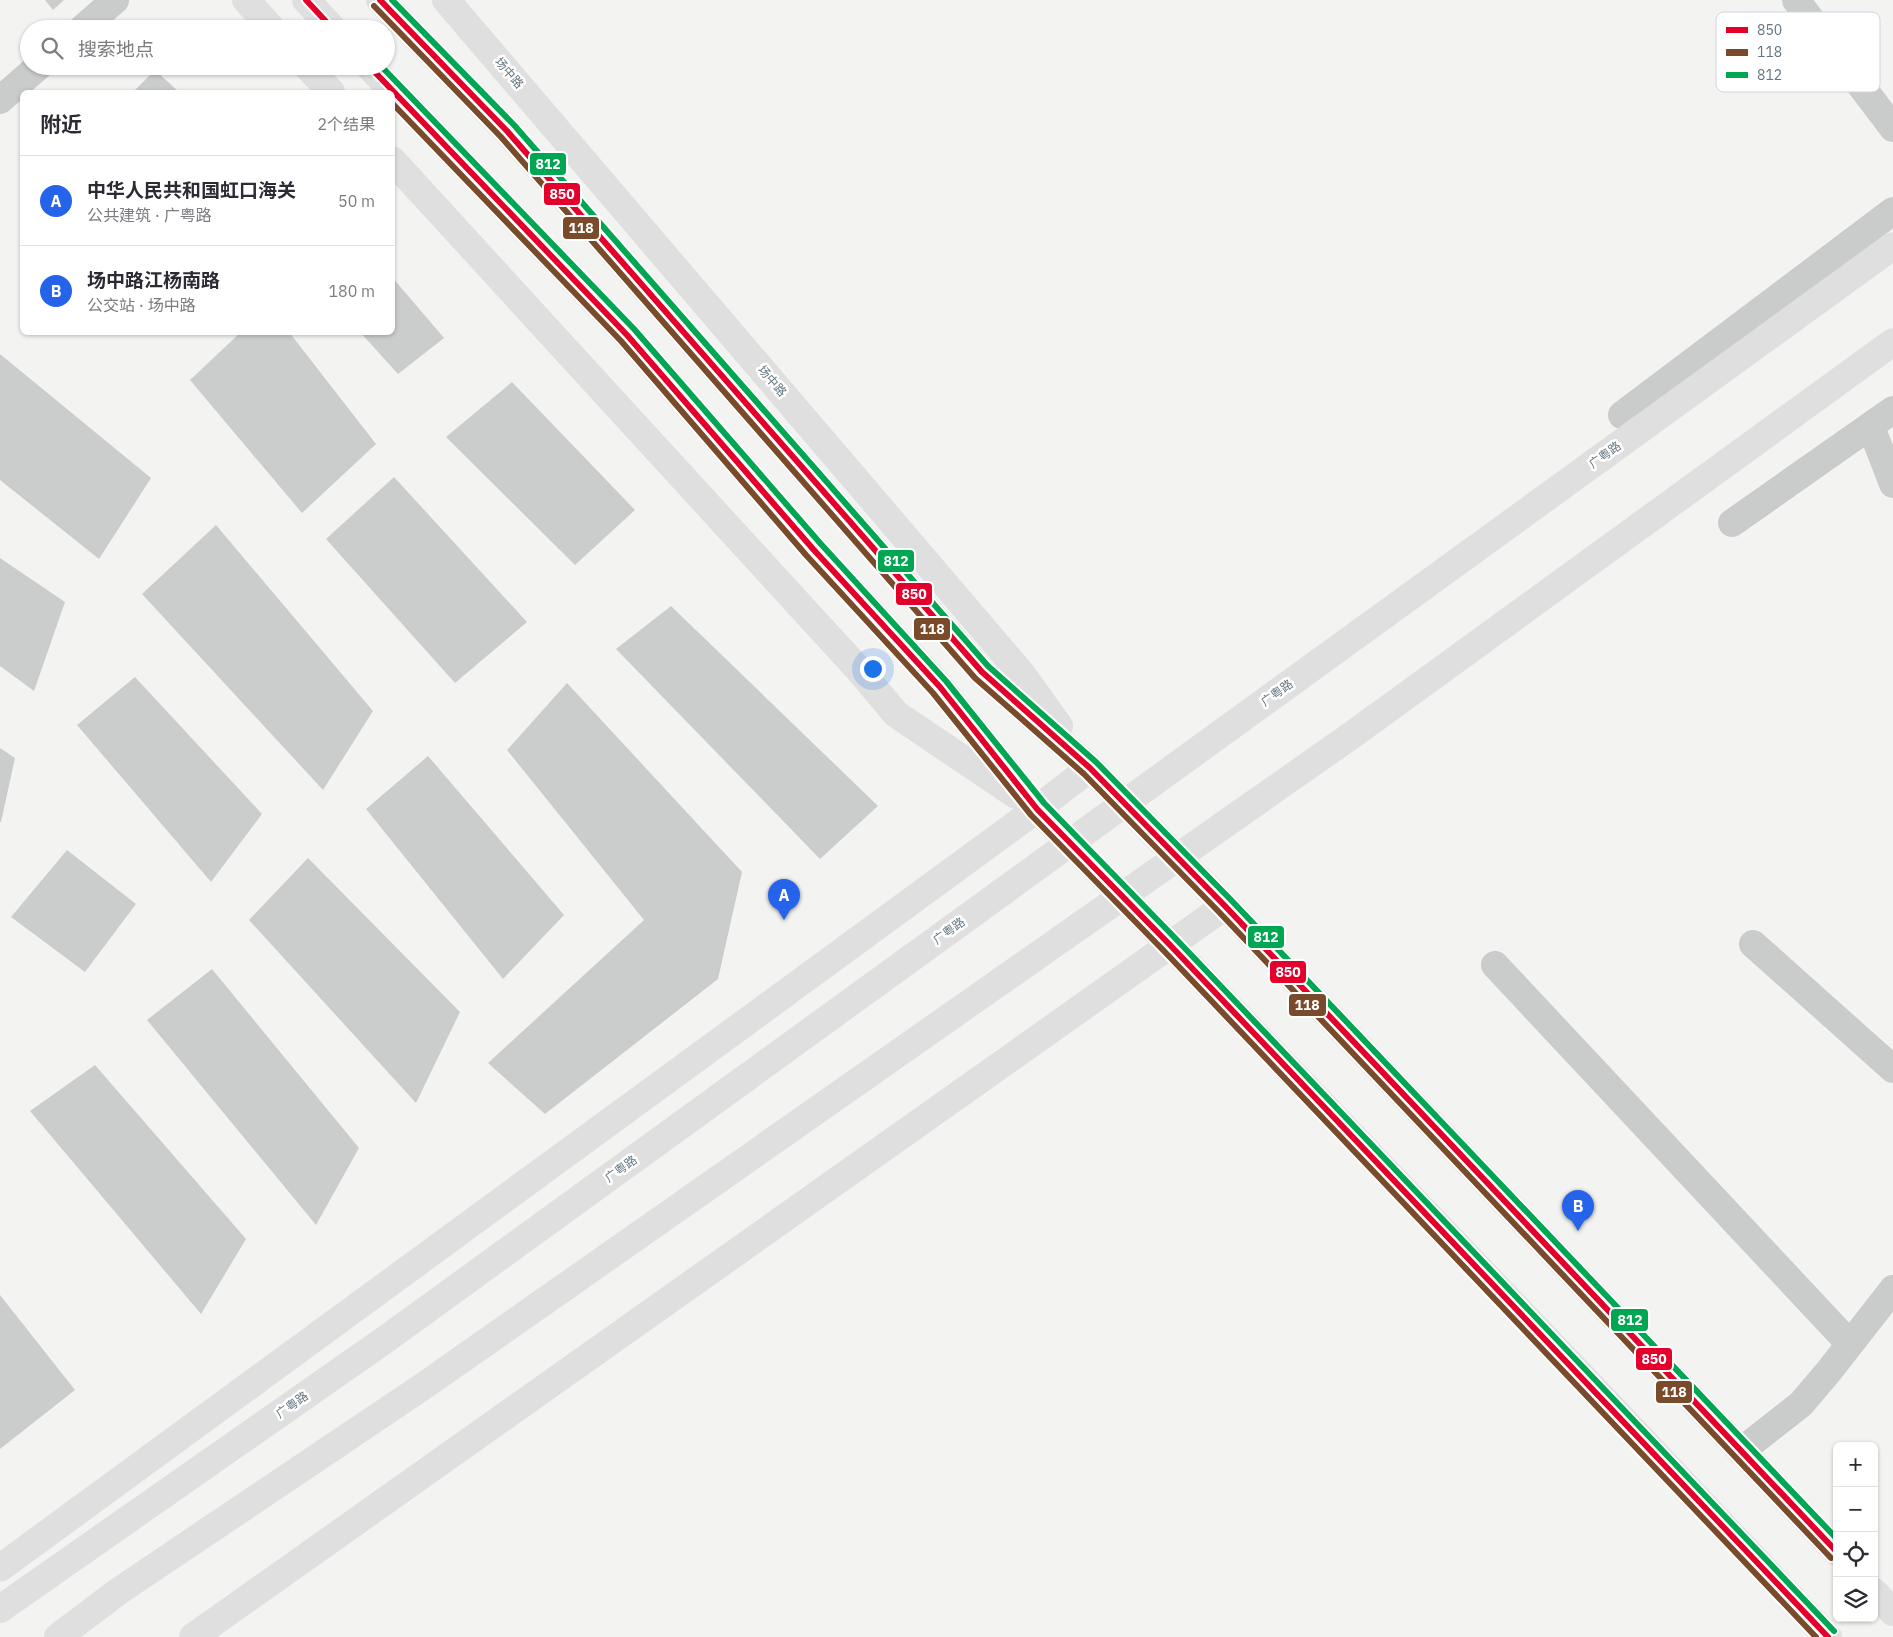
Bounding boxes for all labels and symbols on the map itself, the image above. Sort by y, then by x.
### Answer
legend [1716,12,1880,92]
text: 850 [1757,21,1782,39]
text: 118 [1757,43,1782,61]
street label: 场中路 [492,54,527,91]
text: 812 [1757,66,1782,84]
line badge: 812 [529,152,567,176]
text: 812 [535,155,561,173]
line badge: 850 [543,182,581,206]
text: 850 [549,185,575,203]
line badge: 118 [562,216,600,240]
text: 118 [568,219,594,237]
street label: 场中路 [755,362,790,399]
street label: 广粤路 [1586,438,1624,471]
line badge: 812 [877,549,915,573]
text: 812 [883,552,909,570]
line badge: 850 [895,582,933,606]
text: 850 [901,585,927,603]
line badge: 118 [913,617,951,641]
text: 118 [919,620,945,638]
your location [860,656,886,682]
street label: 广粤路 [1258,676,1296,709]
pin: A [768,879,800,920]
street label: 广粤路 [930,914,968,947]
line badge: 812 [1247,925,1285,949]
text: 812 [1253,928,1279,946]
line badge: 850 [1269,960,1307,984]
text: 850 [1275,963,1301,981]
line badge: 118 [1288,993,1327,1017]
text: 118 [1294,996,1320,1014]
street label: 广粤路 [602,1152,640,1185]
pin: B [1562,1190,1594,1231]
line badge: 812 [1610,1308,1649,1332]
text: 812 [1617,1311,1643,1329]
line badge: 850 [1635,1347,1673,1371]
text: 850 [1641,1350,1667,1368]
line badge: 118 [1655,1380,1693,1404]
text: 118 [1661,1383,1687,1401]
street label: 广粤路 [273,1388,311,1421]

